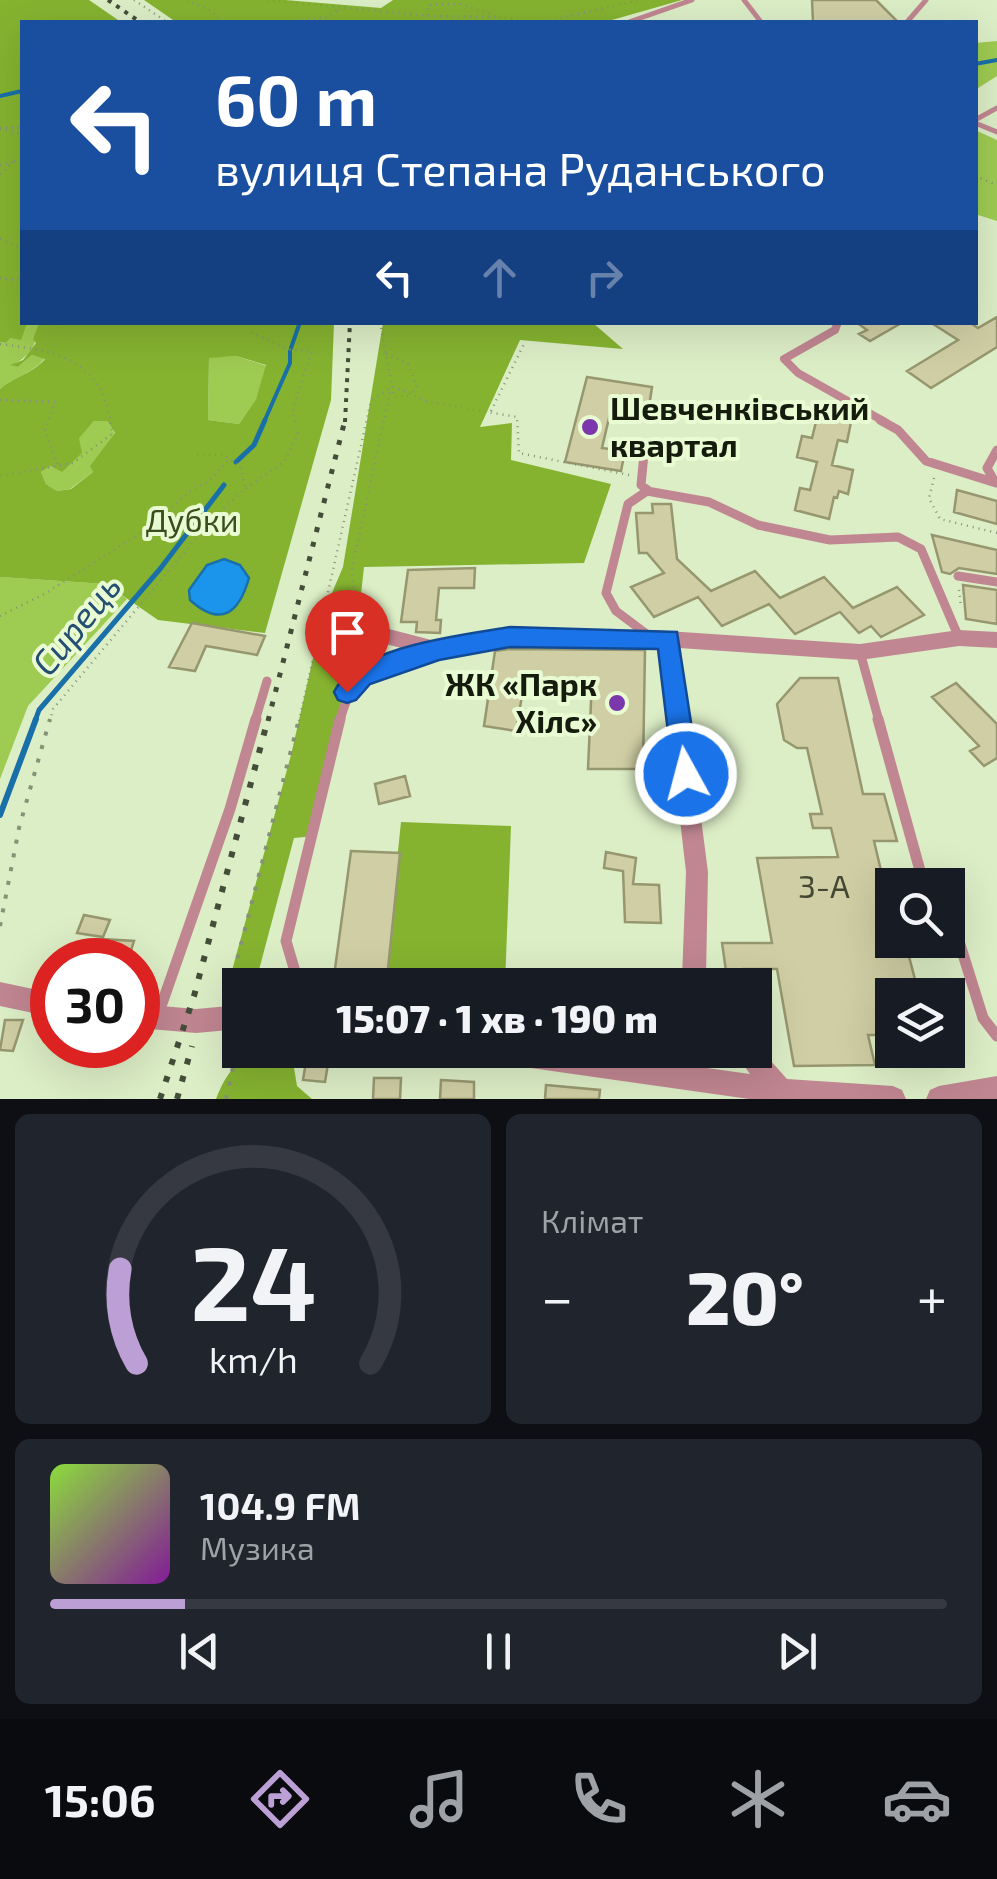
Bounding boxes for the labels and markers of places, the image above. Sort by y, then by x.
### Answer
place label: Шевченківський квартал [610,388,869,463]
marker: Шевченківський квартал [579,416,601,438]
pin [305,590,390,693]
place label: ЖК «Парк Хілс» [445,664,597,739]
marker: ЖК «Парк Хілс» [606,692,628,714]

